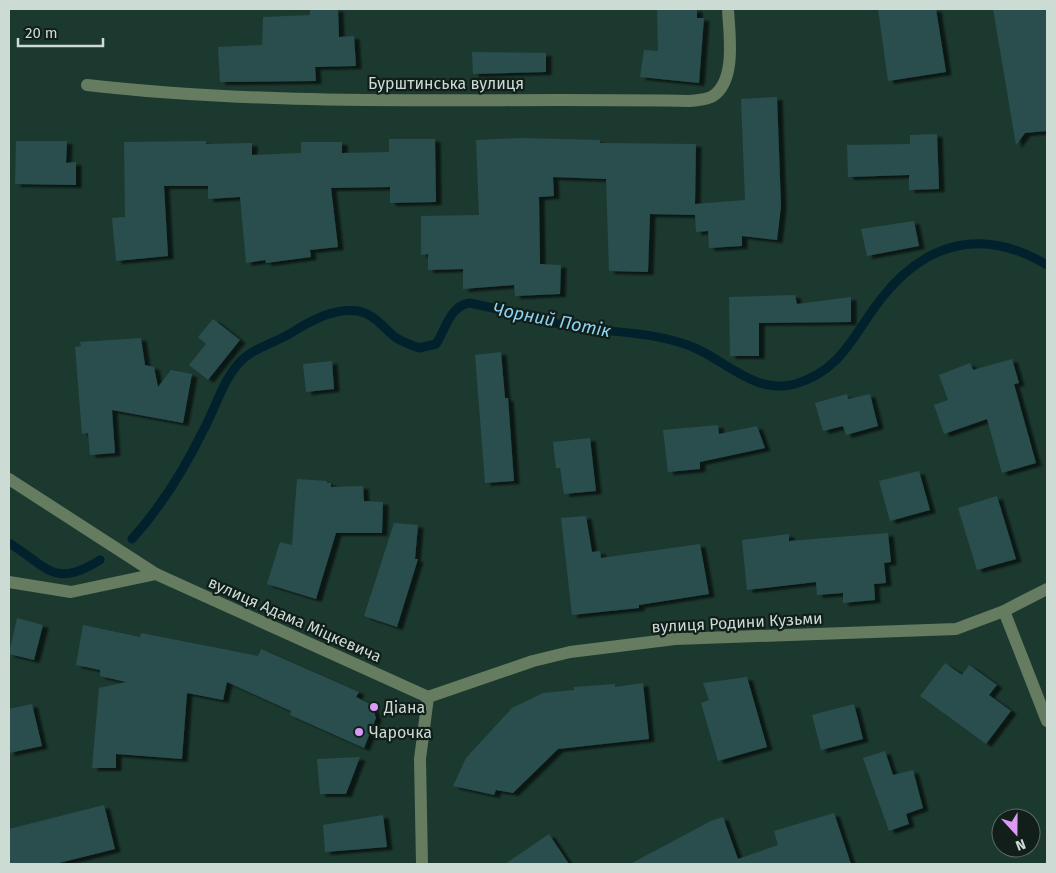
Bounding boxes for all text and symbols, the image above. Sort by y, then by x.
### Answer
scale bar [18,15,102,47]
text: 20 m [25,24,58,42]
street label: Бурштинська вулиця [368,74,524,93]
water label: Чорний Потік [491,298,613,342]
street label: вулиця Адама Міцкевича [205,573,384,666]
street label: вулиця Родини Кузьми [651,609,823,636]
place label: Діана [383,698,425,717]
marker: Діана [368,701,380,713]
place label: Чарочка [369,723,432,742]
marker: Чарочка [353,726,365,738]
north arrow [991,808,1041,858]
text: N [1013,835,1028,854]

